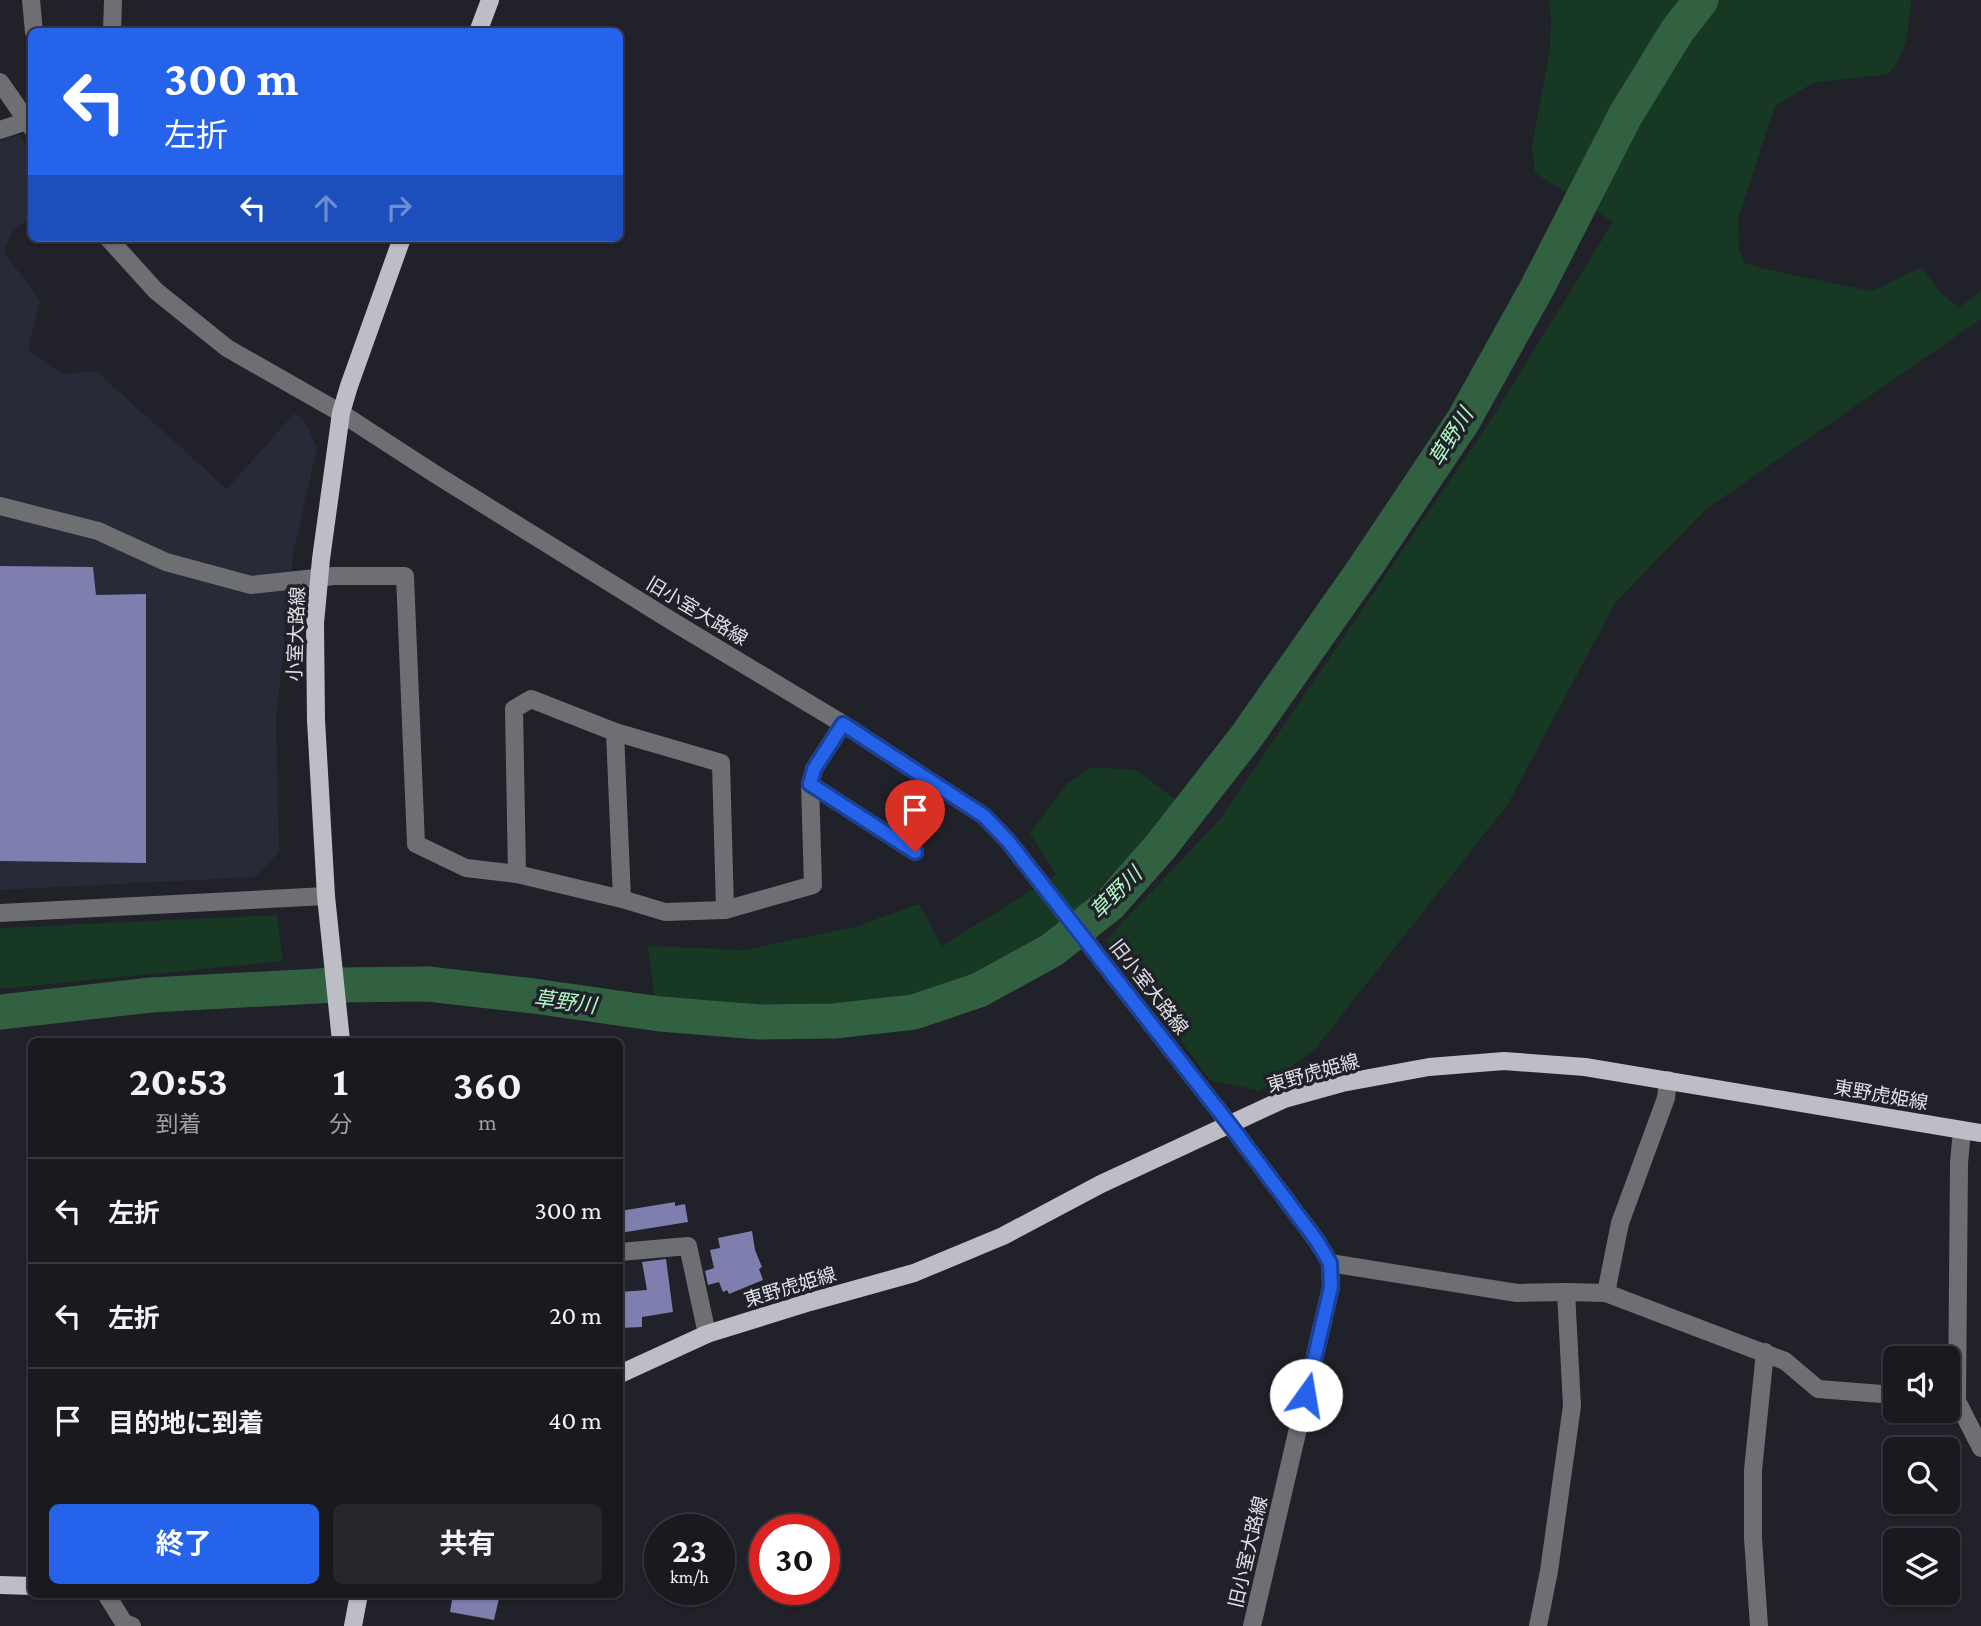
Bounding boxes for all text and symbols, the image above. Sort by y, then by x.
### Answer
text: 300 m [164,51,298,106]
icon: left [49,56,140,147]
text: 左折 [164,117,228,153]
icon: left [234,189,272,227]
icon: ahead [307,189,345,227]
icon: right [380,189,418,227]
water label: 草野川 [1424,402,1479,470]
street label: 旧小室大路線 [643,573,751,649]
street label: 小室大路線 [284,586,308,682]
pin [885,780,945,852]
icon: arrive [896,791,934,829]
water label: 草野川 [1085,861,1148,924]
street label: 旧小室大路線 [1106,936,1192,1038]
water label: 草野川 [532,986,600,1018]
street label: 東野虎姫線 [1264,1050,1362,1096]
text: 20:53 [129,1057,228,1104]
text: 1 [333,1057,348,1104]
text: 360 [453,1061,522,1108]
street label: 東野虎姫線 [1832,1076,1930,1114]
text: m [478,1109,497,1135]
text: 到着 [155,1111,201,1137]
text: 分 [329,1111,352,1137]
icon: left [49,1192,87,1230]
text: 300 m [534,1196,602,1225]
text: 左折 [108,1199,160,1228]
street label: 東野虎姫線 [741,1263,839,1311]
icon: left [49,1297,87,1335]
text: 20 m [549,1301,602,1330]
text: 左折 [108,1304,160,1333]
map controls [1883,1346,1960,1605]
button: sound [1883,1346,1960,1423]
position arrow [1269,1358,1343,1432]
icon: arrive [49,1402,87,1440]
text: 40 m [548,1406,602,1435]
text: 目的地に到着 [108,1409,264,1438]
button: search [1883,1437,1960,1514]
street label: 旧小室大路線 [1225,1494,1271,1610]
button: 終了 [49,1504,319,1584]
button: 共有 [333,1504,602,1584]
speed limit sign: 30 [749,1514,840,1605]
button: layers [1883,1528,1960,1605]
text: 23 [672,1531,707,1570]
text: km/h [670,1567,709,1587]

